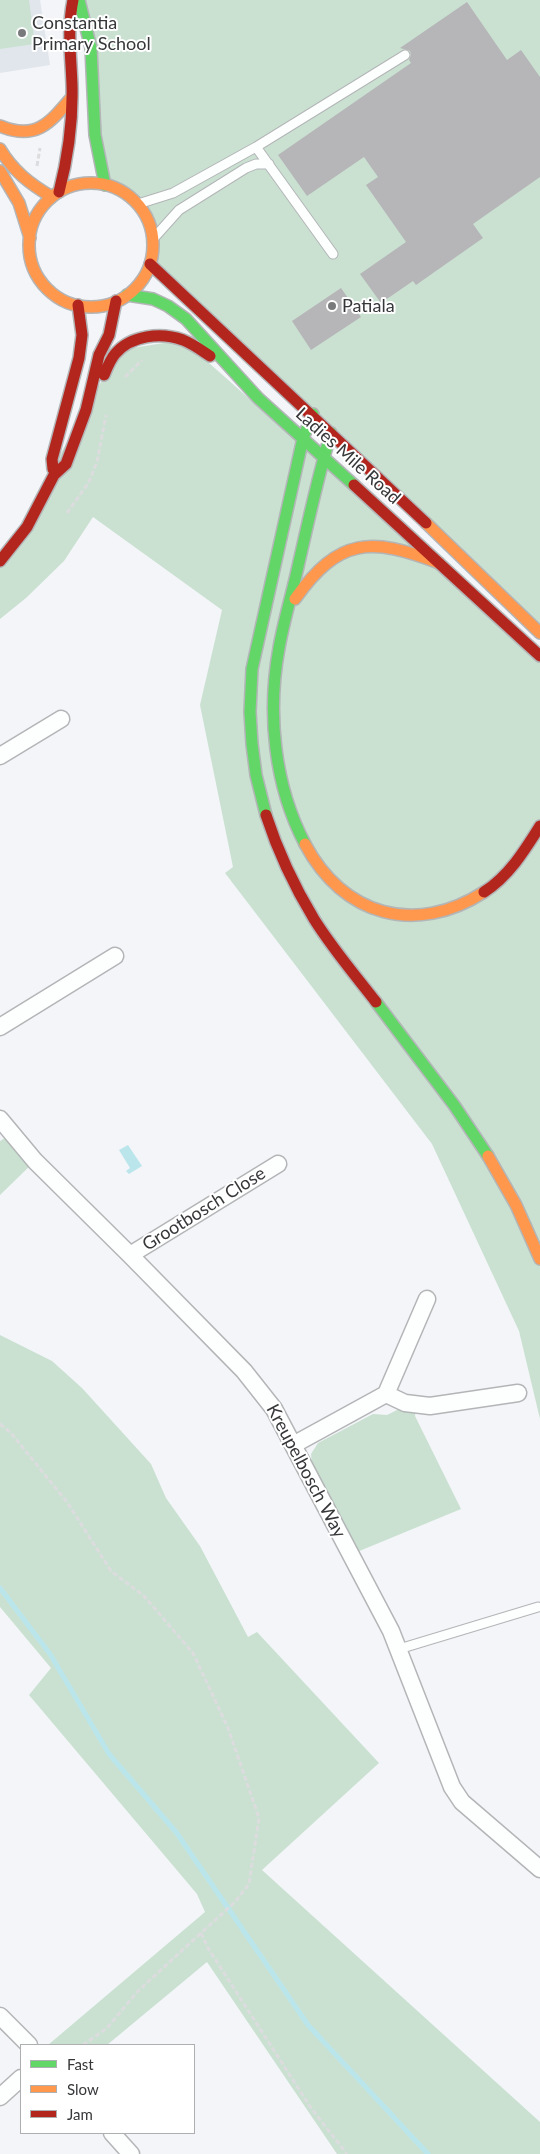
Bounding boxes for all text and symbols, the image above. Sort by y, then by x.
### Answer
place label: Constantia Primary School [32,12,151,54]
marker: Constantia Primary School [16,27,28,39]
place label: Patiala [342,295,395,317]
marker: Patiala [326,300,338,312]
street label: Ladies Mile Road [291,403,405,509]
street label: Grootbosch Close [138,1162,270,1256]
street label: Kreupelbosch Way [262,1400,350,1542]
legend [20,2044,195,2134]
text: Fast [67,2055,94,2073]
text: Slow [67,2080,99,2098]
text: Jam [67,2105,93,2123]

